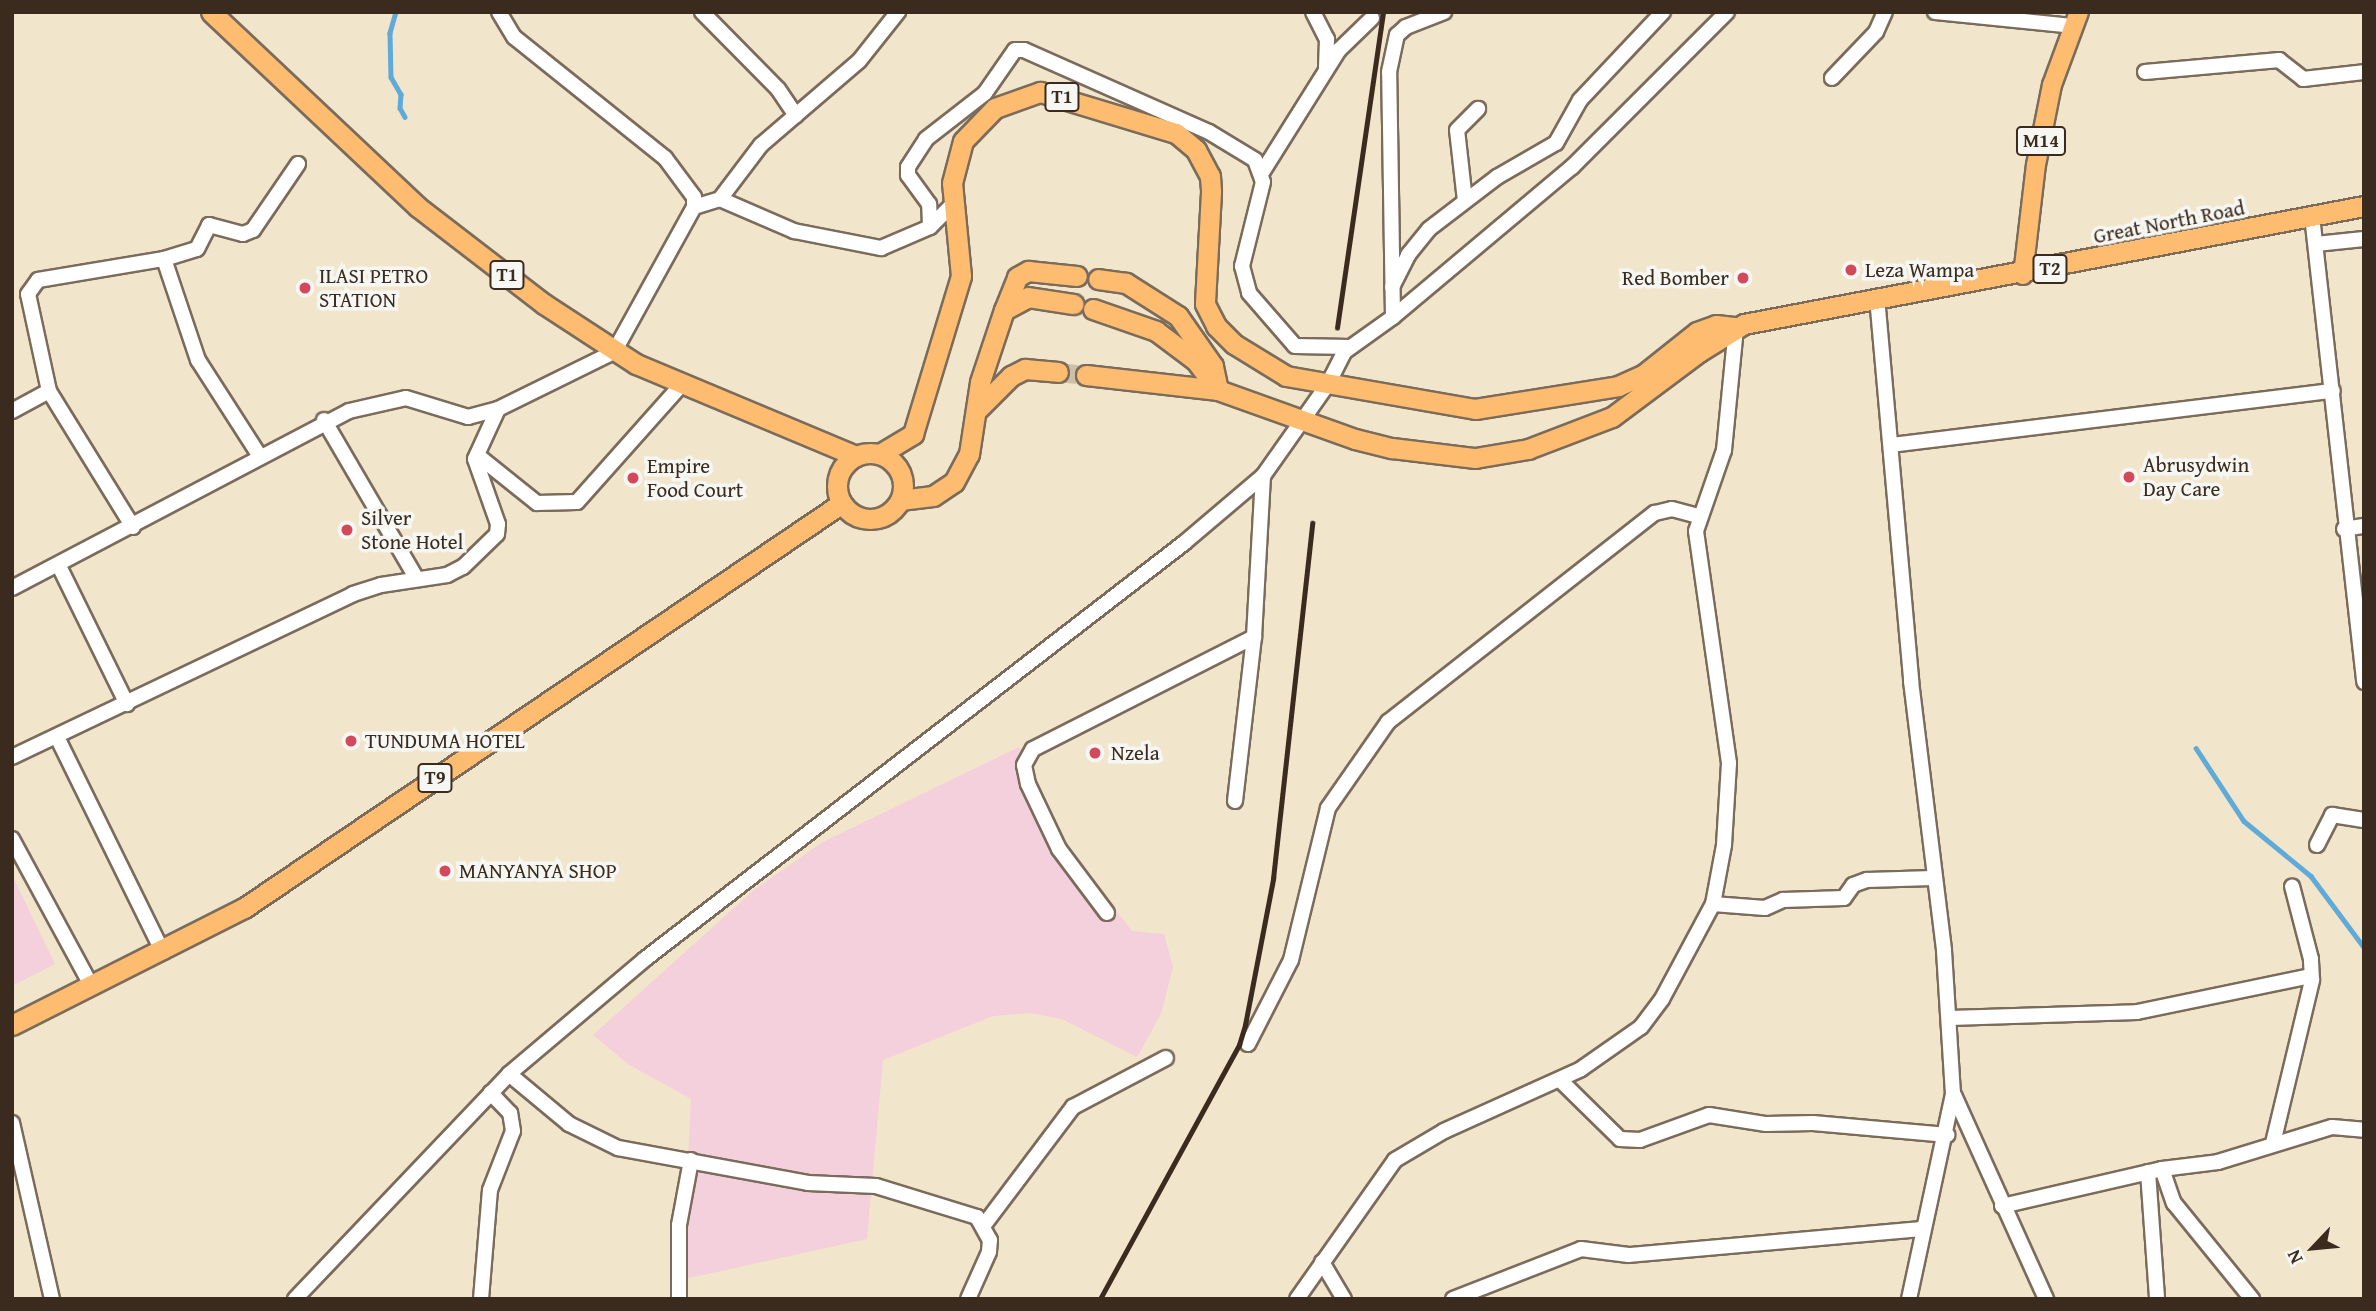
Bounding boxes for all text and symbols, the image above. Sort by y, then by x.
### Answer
road number: T1 [1043,82,1081,113]
road number: M14 [2015,125,2067,156]
street label: Great North Road [2091,195,2247,249]
road number: T2 [2031,254,2069,284]
place label: Leza Wampa [1865,257,1974,283]
road number: T1 [488,260,526,290]
marker: Leza Wampa [1843,262,1859,278]
place label: ILASI PETRO STATION [319,263,428,313]
place label: Red Bomber [1622,265,1729,291]
marker: Red Bomber [1735,270,1751,286]
marker: ILASI PETRO STATION [297,280,313,296]
place label: Abrusydwin Day Care [2143,452,2249,502]
place label: Empire Food Court [647,453,743,503]
marker: Abrusydwin Day Care [2121,469,2137,485]
marker: Empire Food Court [625,470,641,486]
place label: Silver Stone Hotel [361,505,463,555]
marker: Silver Stone Hotel [339,522,355,538]
place label: TUNDUMA HOTEL [365,728,525,754]
marker: TUNDUMA HOTEL [343,733,359,749]
place label: Nzela [1111,740,1160,766]
marker: Nzela [1085,743,1105,763]
road number: T9 [416,762,454,793]
place label: MANYANYA SHOP [459,858,617,884]
marker: MANYANYA SHOP [437,863,453,879]
north arrow [2278,1213,2348,1283]
text: N [2279,1245,2309,1269]

